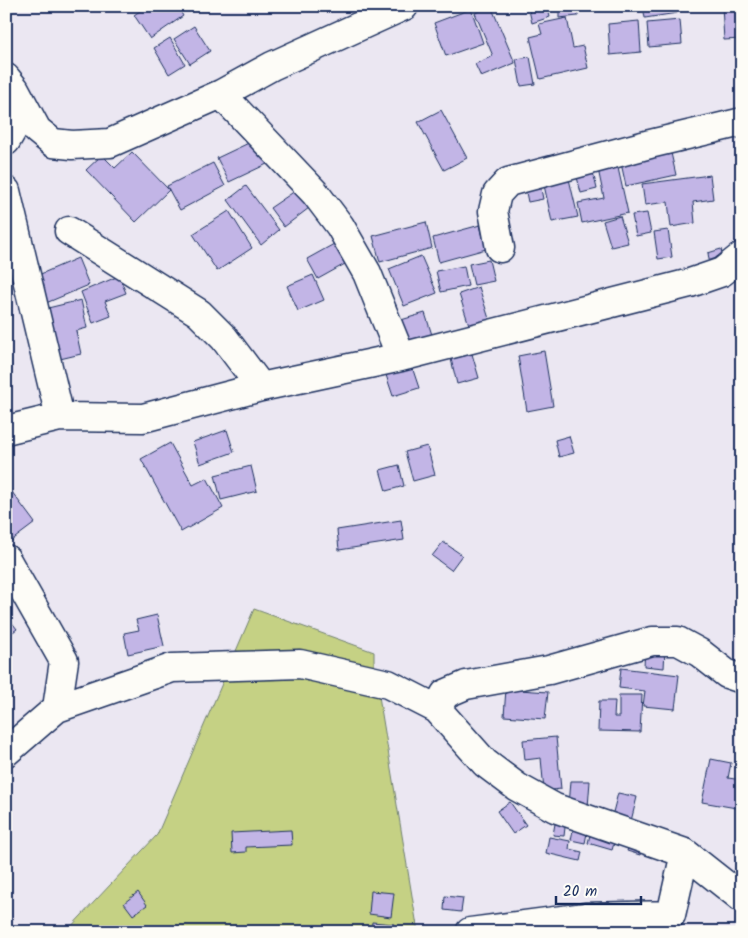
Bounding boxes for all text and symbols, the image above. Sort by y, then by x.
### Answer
scale bar [556,873,640,905]
text: 20 m [563,880,597,904]

